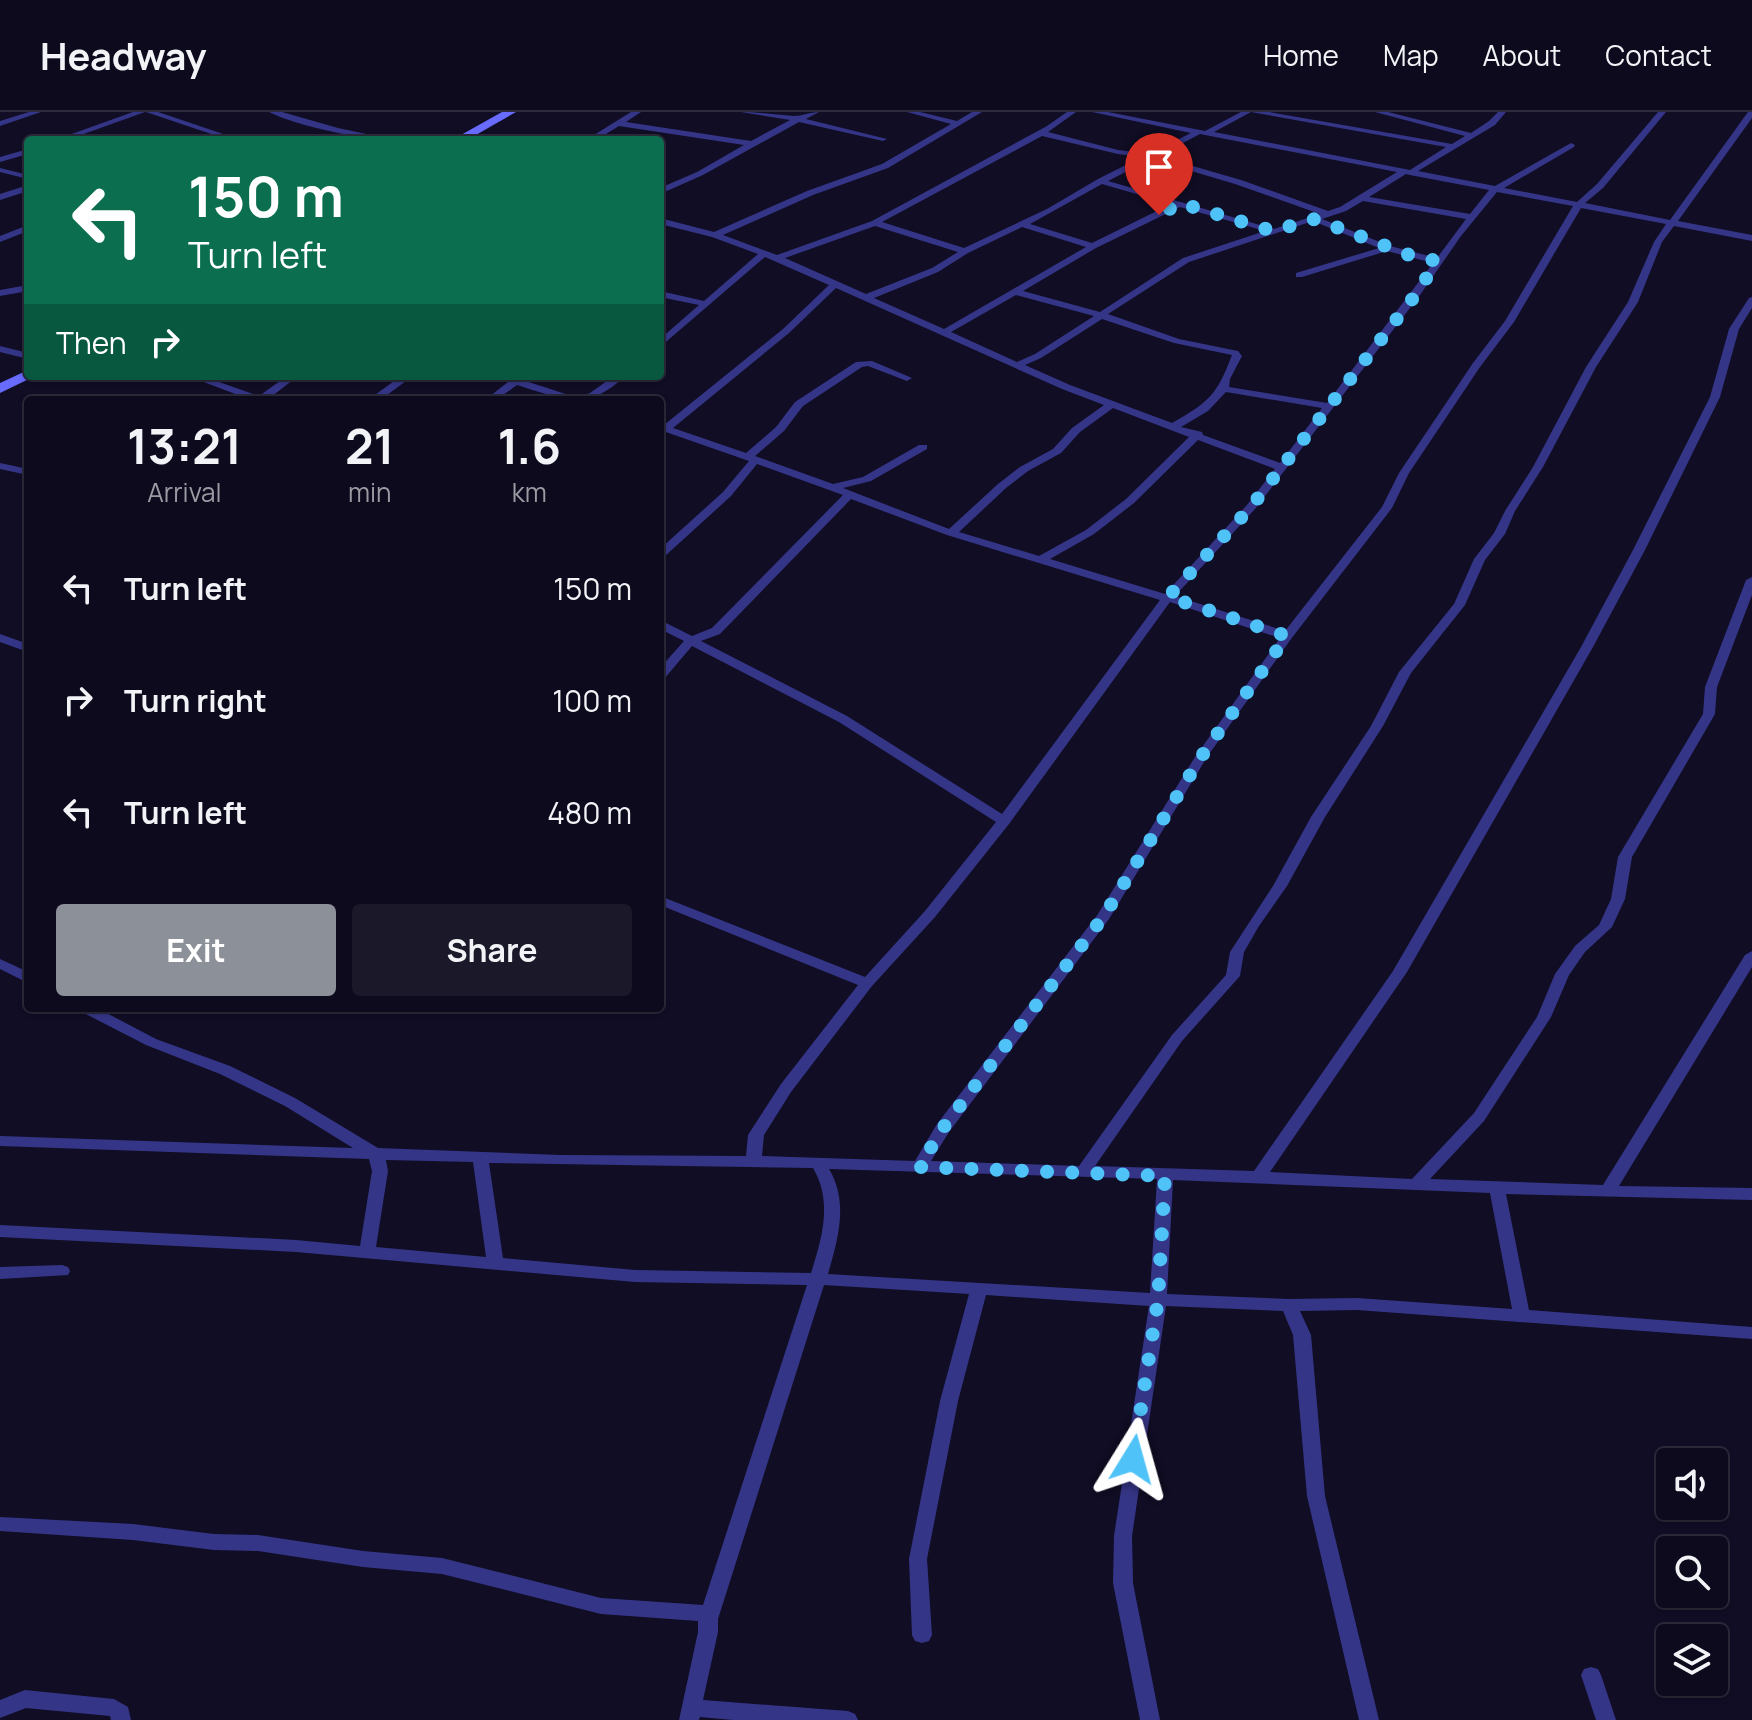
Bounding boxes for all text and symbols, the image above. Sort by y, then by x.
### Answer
text: Headway [40,29,207,81]
text: Home [1263,36,1339,74]
text: Map [1383,36,1439,74]
text: About [1483,36,1561,74]
text: Contact [1605,36,1712,74]
pin [1125,133,1193,215]
icon: arrive [1137,145,1181,189]
text: 150 m [188,157,344,234]
icon: left [56,168,160,272]
text: Turn left [188,230,327,279]
icon: right [143,320,187,364]
text: Then [56,322,127,363]
text: 13:21 [127,413,242,478]
text: 21 [345,413,395,478]
text: 1.6 [498,413,561,478]
text: Arrival [147,474,222,510]
text: min [348,474,392,510]
text: km [512,474,547,510]
icon: left [56,566,100,610]
text: Turn left [124,568,247,609]
text: 150 m [553,568,632,609]
icon: right [56,678,100,722]
text: Turn right [124,680,267,721]
text: 100 m [552,680,632,721]
icon: left [56,790,100,834]
text: Turn left [124,792,247,833]
text: 480 m [547,792,632,833]
button: Exit [56,904,336,996]
button: Share [352,904,632,996]
position arrow [1091,1417,1175,1501]
map controls [1656,1448,1728,1696]
button: sound [1656,1448,1728,1520]
button: search [1656,1536,1728,1608]
button: layers [1656,1624,1728,1696]

